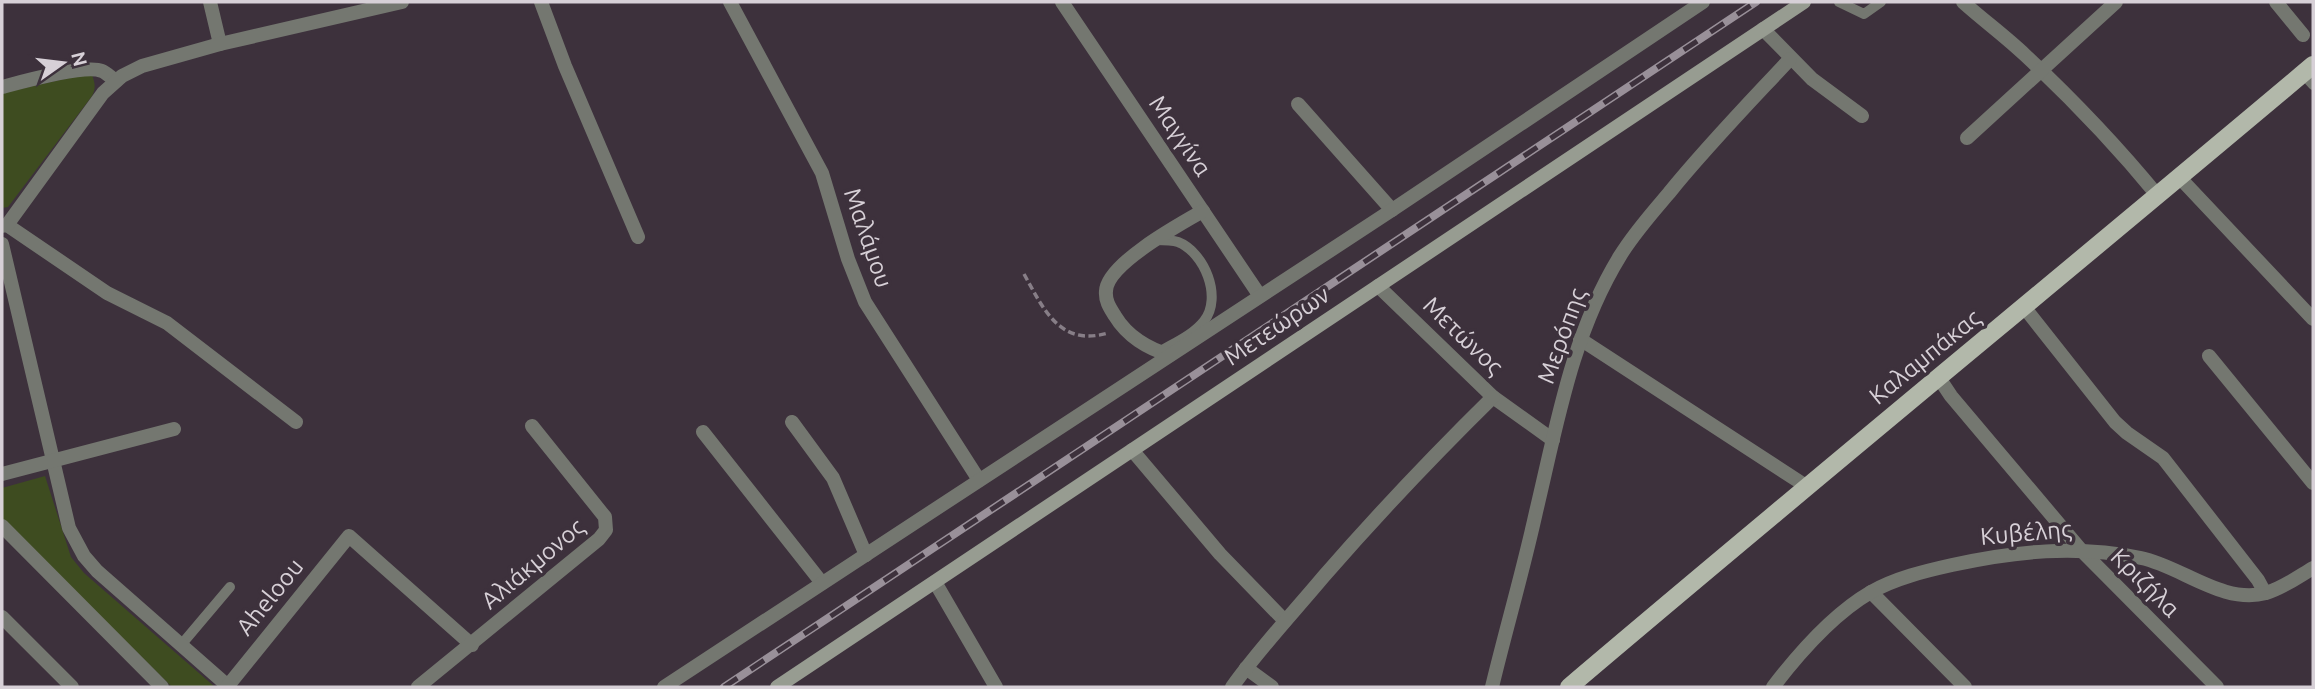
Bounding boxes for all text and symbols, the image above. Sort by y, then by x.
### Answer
north arrow [28,28,98,98]
text: N [67,49,92,68]
street label: Μαγγίνα [1144,90,1217,181]
street label: Μαλάμου [839,184,898,291]
street label: Μετεώρων [1219,280,1335,371]
street label: Μερόπης [1532,284,1591,387]
street label: Μετώνος [1418,291,1509,380]
street label: Καλαμπάκας [1864,304,1986,410]
street label: Αλιάκμονος [476,513,589,614]
street label: Κυβέλης [1979,515,2073,550]
street label: Κριζήλα [2106,543,2185,622]
street label: Aheloou [231,553,309,640]

